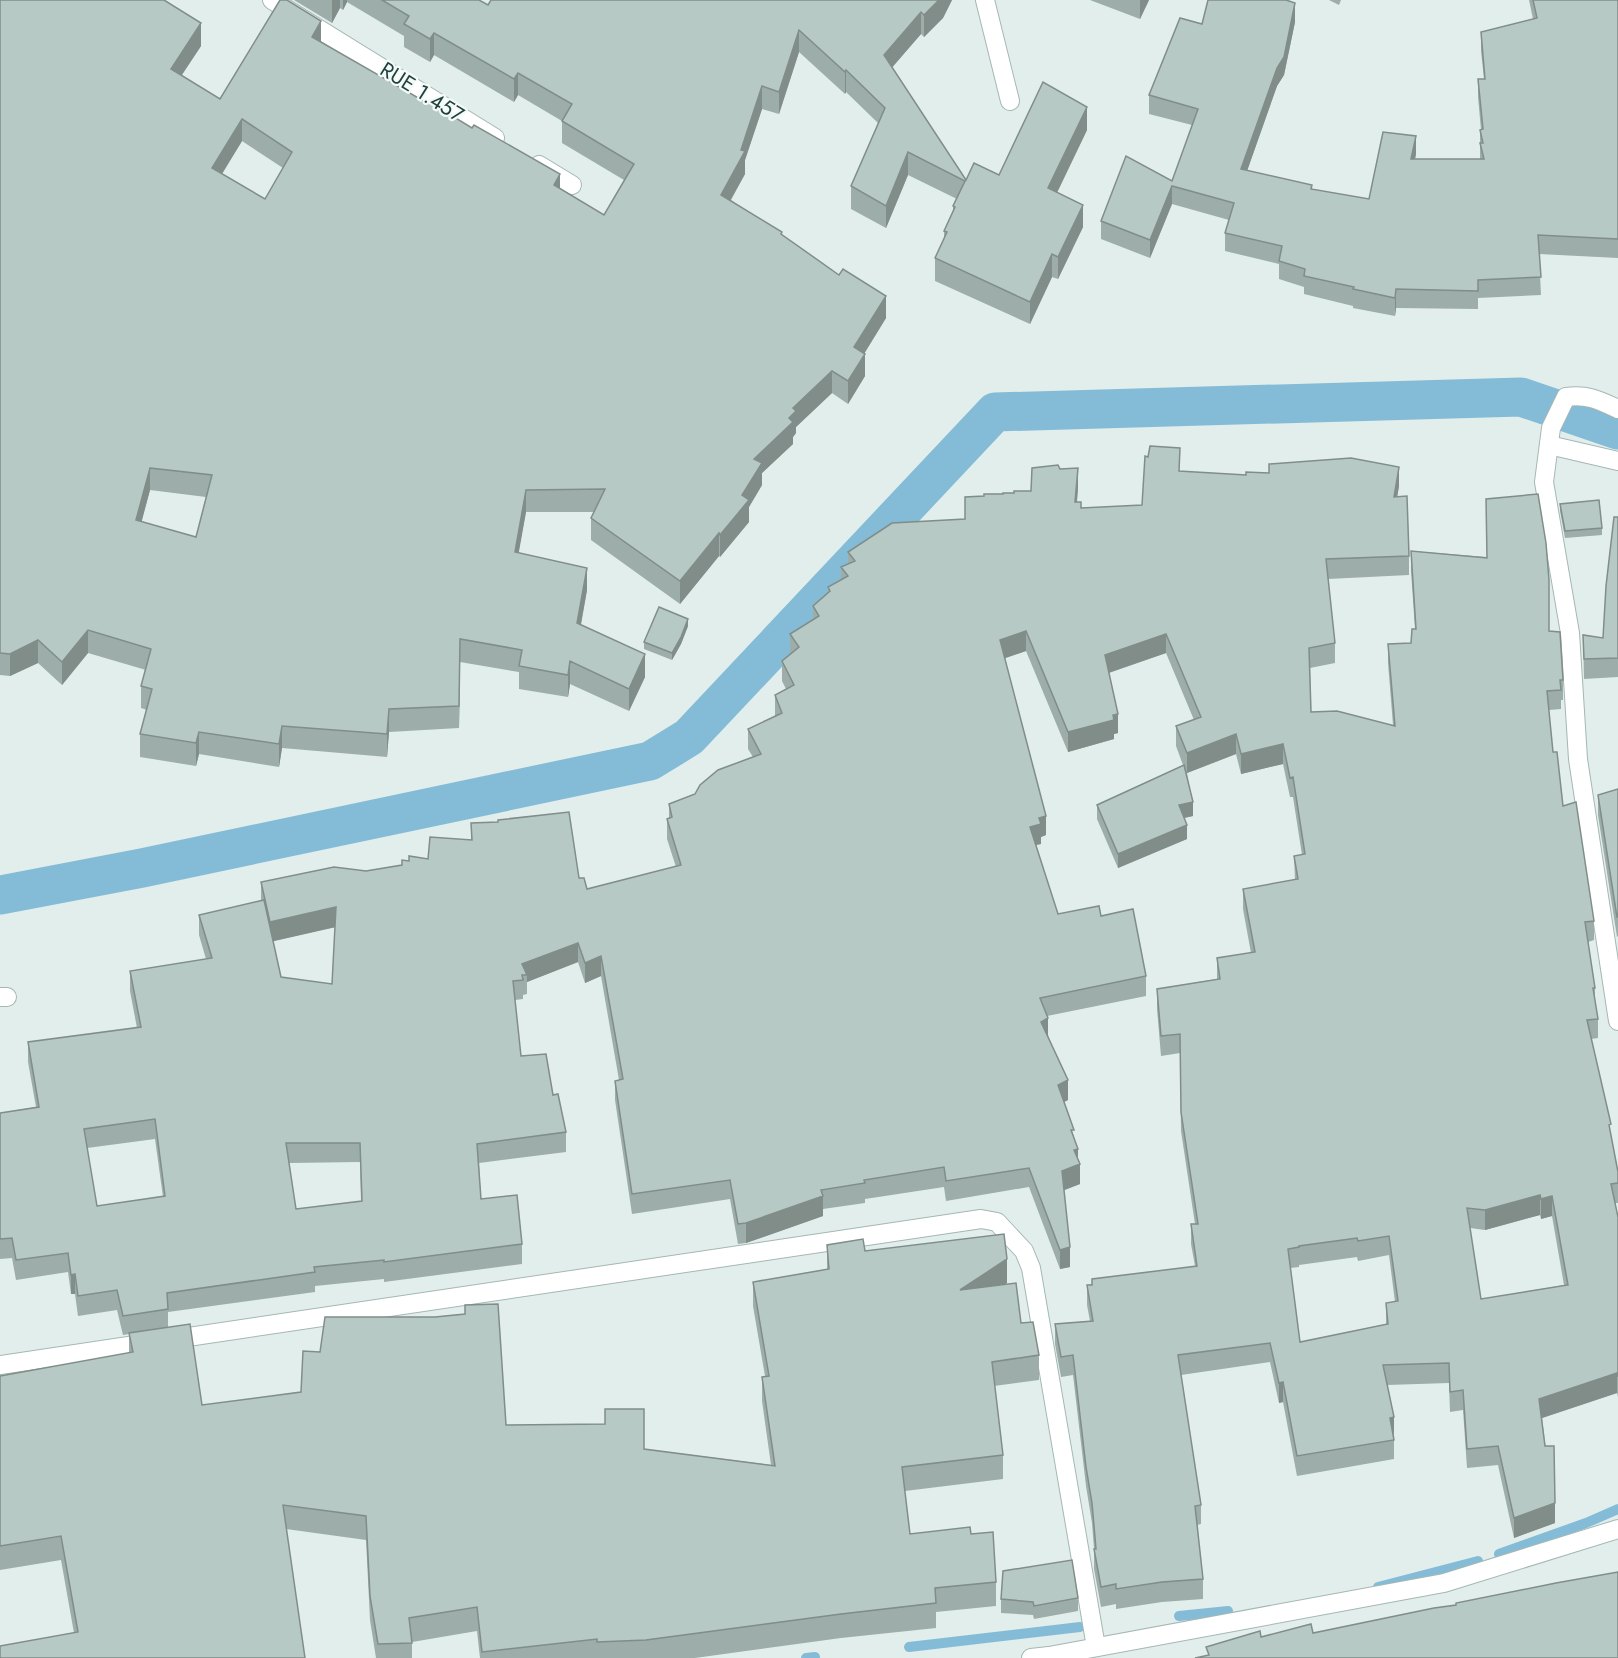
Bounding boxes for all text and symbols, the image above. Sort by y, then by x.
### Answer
street label: RUE 1.457 [374,54,470,130]

